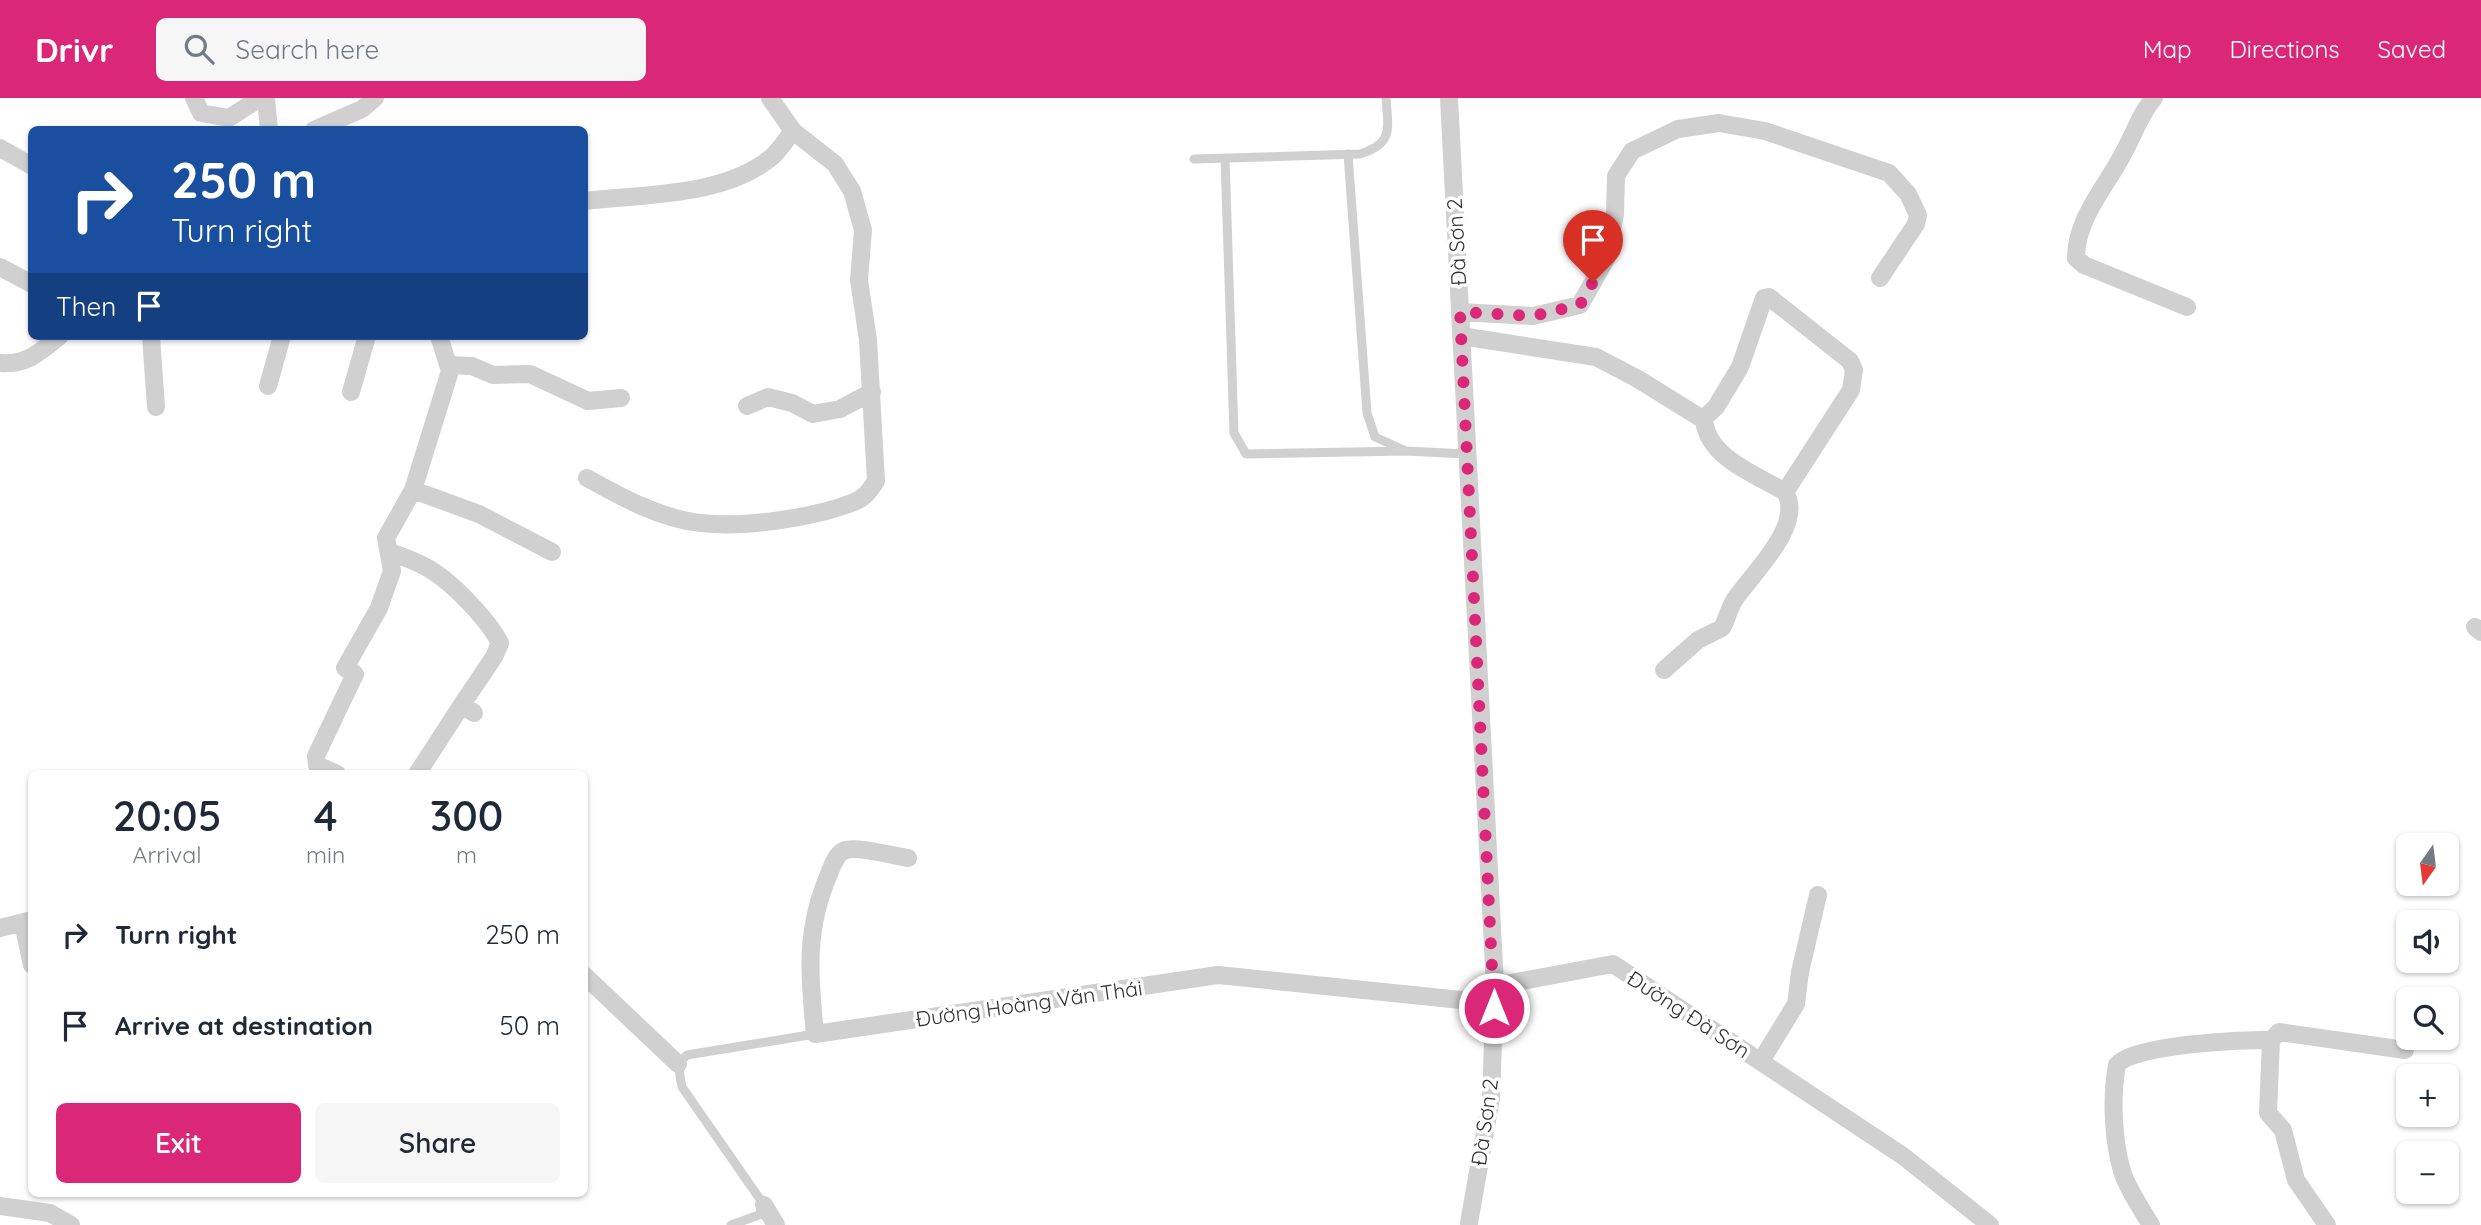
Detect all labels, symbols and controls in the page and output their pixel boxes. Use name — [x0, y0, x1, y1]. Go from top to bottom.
search box — [156, 18, 646, 81]
text: Drivr — [35, 29, 114, 70]
icon: search — [180, 30, 218, 68]
text: Search here — [236, 33, 379, 66]
text: Map — [2143, 34, 2192, 64]
text: Directions — [2230, 34, 2340, 64]
text: Saved — [2378, 34, 2446, 64]
text: 250 m — [171, 149, 316, 210]
icon: right — [56, 154, 147, 245]
street label: Đà Sơn 2 — [1441, 198, 1471, 286]
text: Turn right — [171, 210, 312, 250]
pin — [1563, 210, 1623, 282]
icon: arrive — [1574, 221, 1612, 259]
icon: arrive — [130, 287, 168, 325]
text: Then — [56, 290, 116, 323]
text: 20:05 — [113, 789, 221, 842]
text: 4 — [314, 789, 338, 842]
text: 300 — [430, 789, 503, 842]
north arrow — [2396, 833, 2459, 896]
map controls — [2396, 833, 2459, 1204]
text: Arrival — [133, 840, 201, 869]
text: min — [306, 840, 345, 869]
text: m — [456, 840, 477, 869]
button: sound — [2396, 910, 2459, 973]
icon: right — [56, 916, 94, 954]
text: Turn right — [115, 918, 237, 951]
text: 250 m — [485, 918, 560, 951]
street label: Đường Đà Sơn — [1623, 965, 1755, 1063]
position arrow — [1457, 971, 1531, 1045]
street label: Đường Hoàng Văn Thái — [914, 974, 1144, 1032]
button: search — [2396, 987, 2459, 1050]
icon: arrive — [56, 1007, 94, 1045]
text: Arrive at destination — [115, 1009, 373, 1042]
text: 50 m — [500, 1009, 560, 1042]
button: + — [2396, 1064, 2459, 1127]
street label: Đà Sơn 2 — [1465, 1077, 1503, 1167]
button: Exit — [56, 1103, 301, 1183]
button: Share — [315, 1103, 560, 1183]
button: − — [2396, 1141, 2459, 1204]

